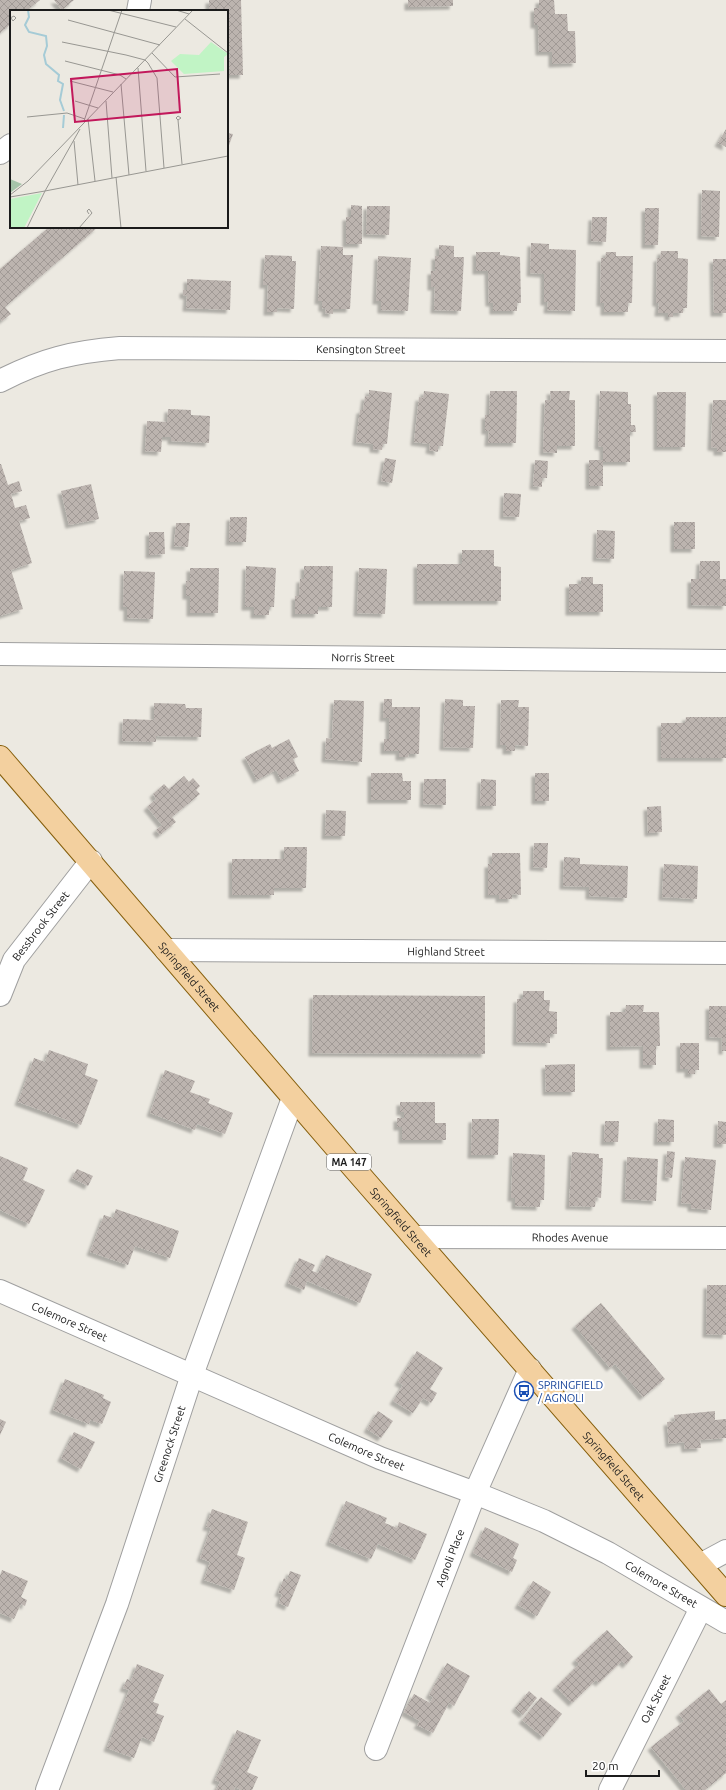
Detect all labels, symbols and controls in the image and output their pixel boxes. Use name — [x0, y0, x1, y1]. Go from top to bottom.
inset map — [10, 10, 228, 228]
street label: Kensington Street — [316, 343, 406, 355]
street label: Norris Street — [331, 651, 395, 664]
street label: Bessbrook Street — [10, 888, 72, 963]
street label: Springfield Street — [156, 940, 223, 1014]
street label: Highland Street — [407, 945, 485, 958]
road number: MA 147 — [327, 1154, 371, 1170]
street label: Springfield Street — [368, 1185, 434, 1259]
street label: Rhodes Avenue — [532, 1231, 608, 1244]
street label: Colemore Street — [30, 1300, 110, 1344]
place label: SPRINGFIELD / AGNOLI — [537, 1379, 604, 1404]
bus stop icon: SPRINGFIELD / AGNOLI — [513, 1380, 535, 1402]
street label: Greenock Street — [151, 1403, 188, 1484]
street label: Springfield Street — [581, 1429, 647, 1504]
street label: Colemore Street — [326, 1430, 407, 1473]
street label: Agnoli Place — [433, 1527, 466, 1588]
street label: Colemore Street — [623, 1558, 700, 1610]
street label: Oak Street — [638, 1672, 673, 1725]
scale bar — [586, 1752, 659, 1778]
text: 20 m — [592, 1759, 619, 1772]

